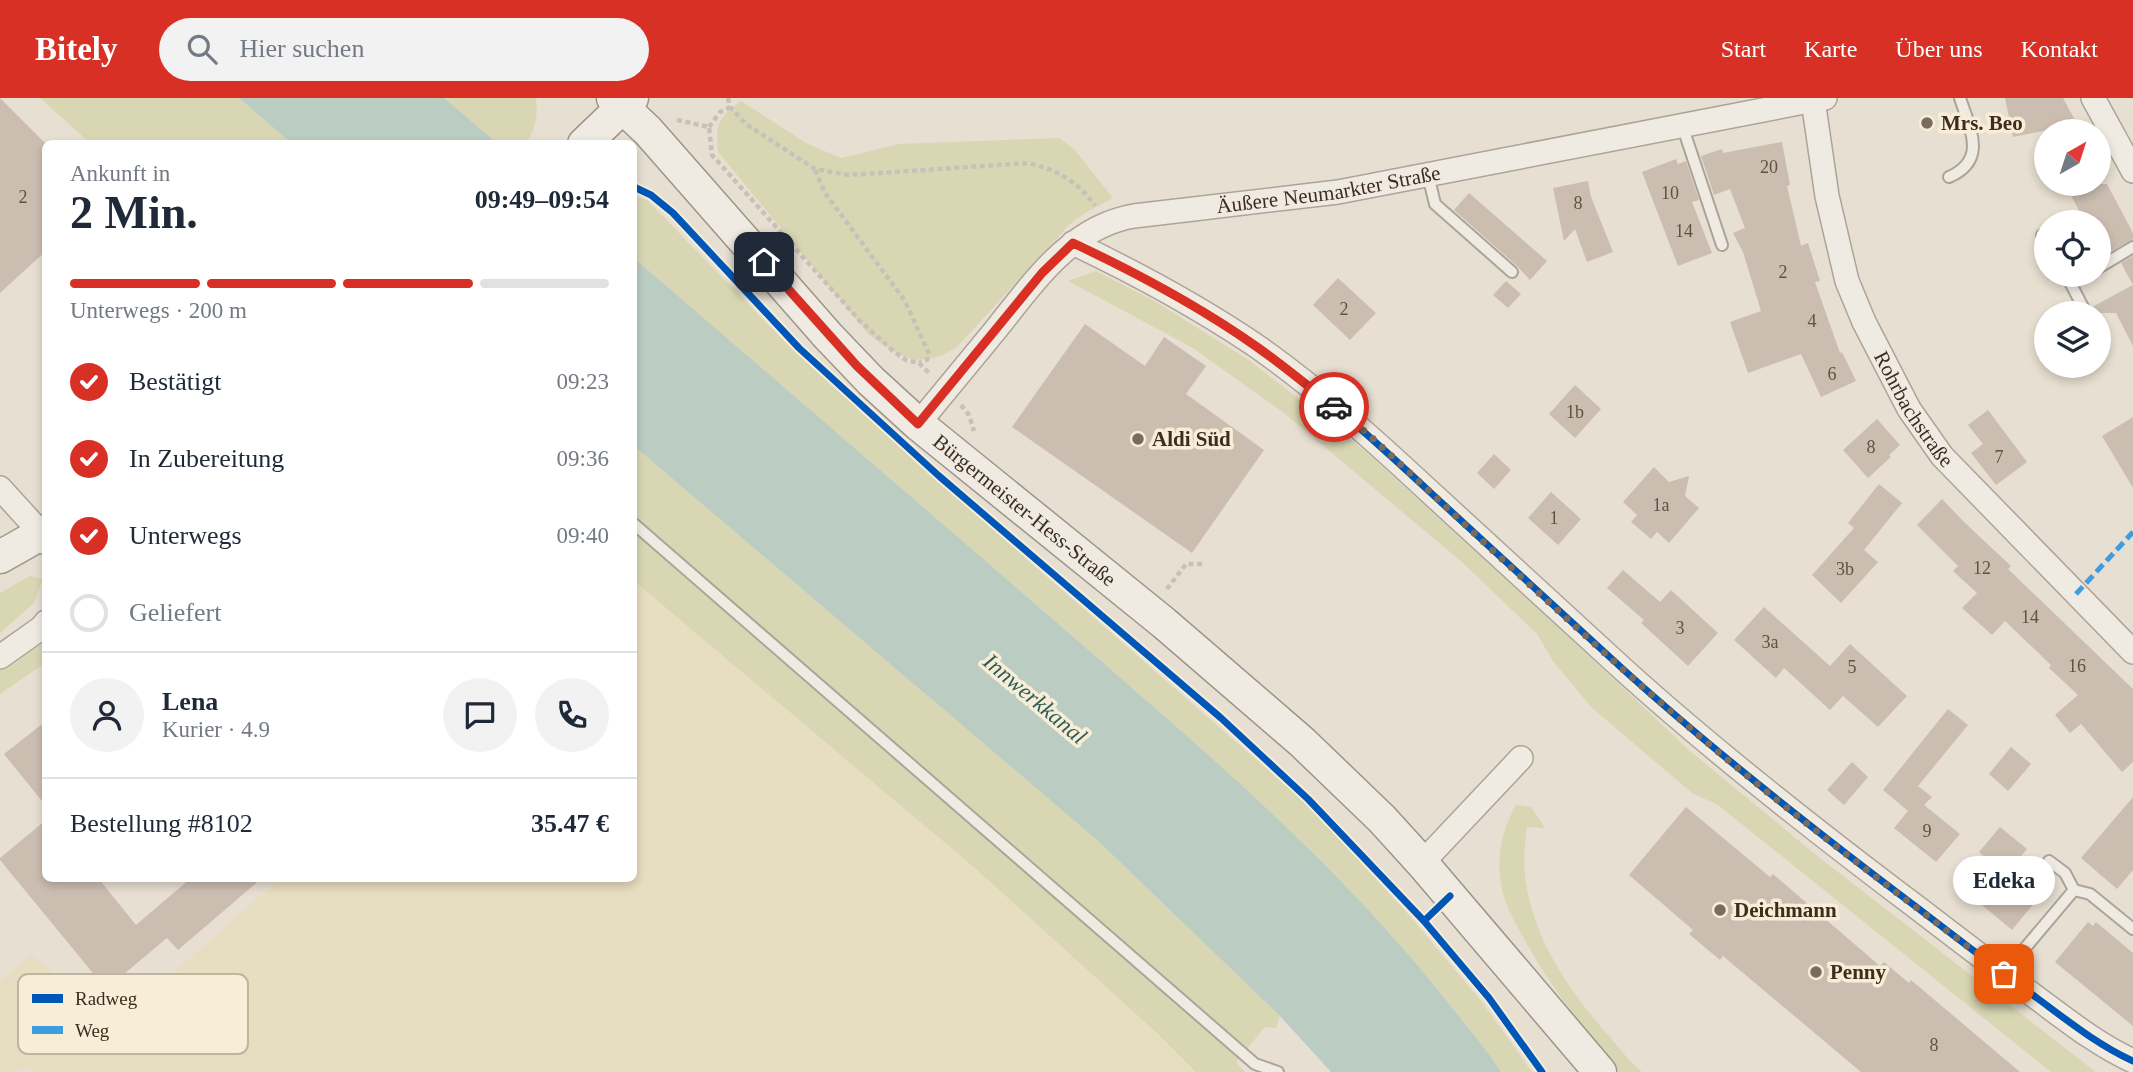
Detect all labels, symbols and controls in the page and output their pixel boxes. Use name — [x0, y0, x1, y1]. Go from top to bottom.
search box — [159, 18, 649, 81]
icon: search — [183, 30, 221, 68]
text: Bitely — [35, 31, 117, 67]
text: Hier suchen — [239, 34, 364, 63]
text: Start — [1721, 36, 1766, 62]
text: Karte — [1804, 36, 1857, 62]
text: Über uns — [1895, 36, 1983, 62]
text: Kontakt — [2021, 36, 2098, 62]
place label: Mrs. Beo — [1941, 111, 2023, 135]
marker: Mrs. Beo — [1919, 115, 1935, 131]
north arrow — [2034, 119, 2110, 196]
map controls — [2034, 119, 2111, 378]
house number: 20 — [1760, 157, 1778, 177]
text: Ankunft in — [70, 161, 170, 186]
street label: Äußere Neumarkter Straße — [1215, 161, 1442, 218]
house number: 10 — [1661, 183, 1679, 203]
text: 09:49–09:54 — [475, 185, 609, 214]
house number: 2 — [19, 187, 28, 207]
text: 2 Min. — [70, 187, 198, 238]
house number: 8 — [1574, 193, 1583, 213]
button: locate — [2034, 210, 2111, 287]
house number: 14 — [1675, 221, 1693, 241]
pin — [734, 232, 794, 292]
icon: home — [745, 243, 783, 281]
house number: 2 — [1779, 262, 1788, 282]
text: Unterwegs · 200 m — [70, 298, 247, 323]
house number: 2 — [1340, 299, 1349, 319]
button: layers — [2034, 301, 2111, 378]
house number: 4 — [1808, 311, 1817, 331]
street label: Rohrbachstraße — [1869, 347, 1958, 472]
icon: check — [70, 363, 108, 401]
house number: 6 — [1828, 364, 1837, 384]
text: Bestätigt — [129, 367, 221, 396]
text: 09:23 — [557, 369, 609, 394]
courier — [1299, 372, 1369, 442]
icon: car — [1315, 388, 1353, 426]
house number: 1b — [1566, 402, 1584, 422]
place label: Aldi Süd — [1152, 427, 1231, 451]
street label: Bürgermeister-Hess-Straße — [928, 429, 1121, 591]
marker: Aldi Süd — [1130, 431, 1146, 447]
house number: 8 — [1867, 437, 1876, 457]
icon: check — [70, 440, 108, 478]
text: In Zubereitung — [129, 444, 284, 473]
text: 09:36 — [557, 446, 609, 471]
house number: 7 — [1995, 447, 2004, 467]
house number: 1a — [1653, 495, 1670, 515]
house number: 1 — [1550, 508, 1559, 528]
icon: check — [70, 517, 108, 555]
text: Unterwegs — [129, 521, 242, 550]
text: 09:40 — [557, 523, 609, 548]
house number: 12 — [1973, 558, 1991, 578]
house number: 3b — [1836, 559, 1854, 579]
text: Geliefert — [129, 598, 221, 627]
house number: 14 — [2021, 607, 2039, 627]
house number: 3 — [1676, 618, 1685, 638]
house number: 3a — [1762, 632, 1779, 652]
water label: Innwerkkanal — [978, 648, 1091, 749]
house number: 16 — [2068, 656, 2086, 676]
house number: 5 — [1848, 657, 1857, 677]
button: person — [70, 678, 144, 752]
button: chat — [443, 678, 517, 752]
button: phone — [535, 678, 609, 752]
text: Lena — [162, 687, 218, 716]
text: Kurier · 4.9 — [162, 717, 270, 742]
text: Bestellung #8102 — [70, 809, 253, 838]
text: 35.47 € — [531, 809, 609, 838]
house number: 9 — [1923, 821, 1932, 841]
callout: Edeka — [1953, 855, 2055, 904]
text: Edeka — [1973, 868, 2035, 893]
place label: Deichmann — [1734, 898, 1837, 922]
marker: Deichmann — [1712, 902, 1728, 918]
pin — [1974, 944, 2034, 1004]
icon: bag — [1985, 955, 2023, 993]
place label: Penny — [1830, 960, 1887, 984]
marker: Penny — [1808, 964, 1824, 980]
legend — [18, 974, 248, 1054]
text: Radweg — [75, 988, 138, 1009]
text: Weg — [75, 1020, 110, 1041]
house number: 8 — [1930, 1035, 1939, 1055]

